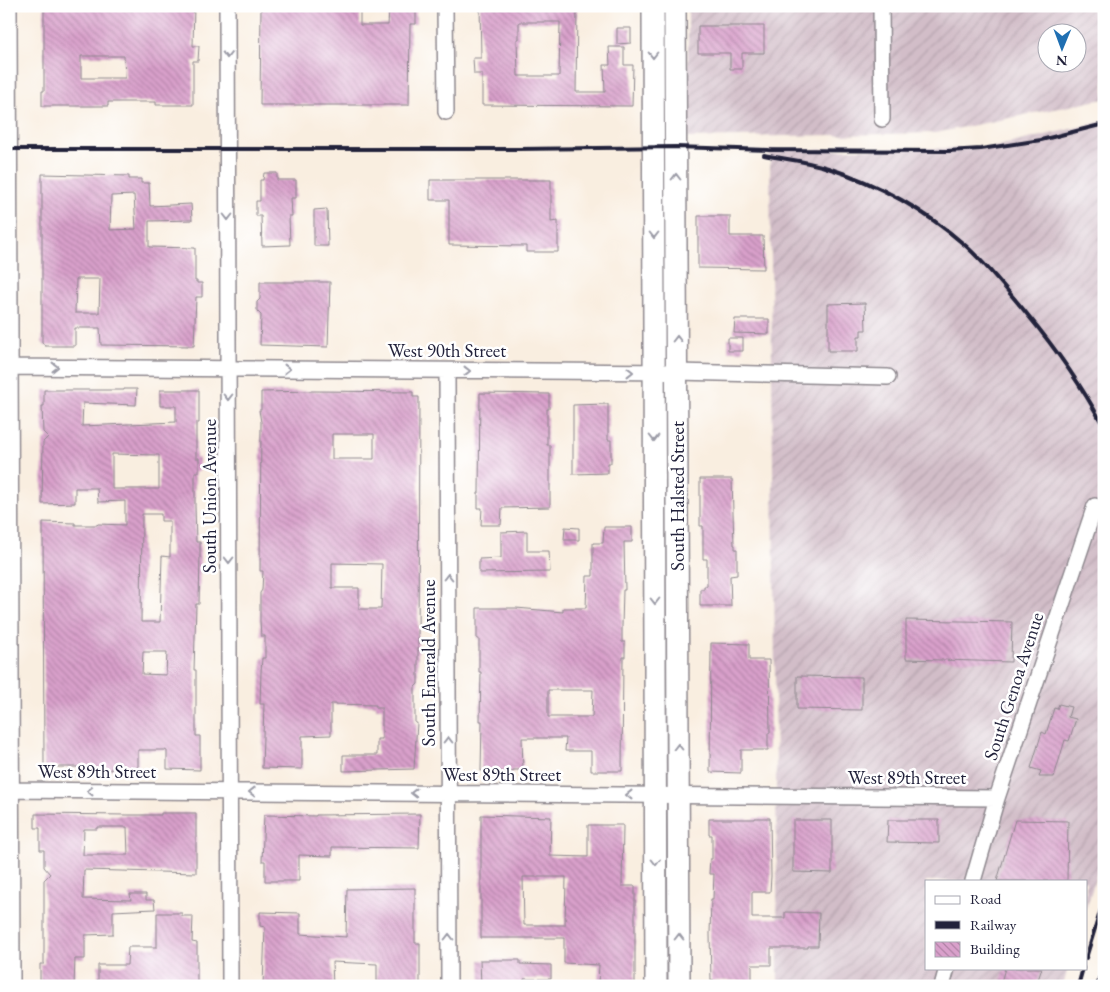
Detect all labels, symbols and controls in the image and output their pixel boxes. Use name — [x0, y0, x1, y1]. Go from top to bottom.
north arrow — [1038, 22, 1088, 72]
one-way arrow — [222, 52, 232, 59]
one-way arrow — [648, 52, 658, 59]
text: N — [1055, 52, 1068, 70]
one-way arrow — [671, 172, 681, 180]
one-way arrow — [223, 214, 233, 222]
one-way arrow — [649, 232, 659, 239]
one-way arrow — [672, 335, 682, 342]
street label: West 90th Street — [388, 338, 506, 363]
one-way arrow — [51, 362, 59, 373]
one-way arrow — [284, 364, 292, 374]
one-way arrow — [464, 366, 472, 376]
one-way arrow — [626, 367, 634, 377]
one-way arrow — [223, 394, 234, 402]
street label: South Union Avenue — [197, 419, 222, 573]
street label: South Halsted Street — [665, 421, 690, 571]
one-way arrow — [649, 434, 659, 442]
one-way arrow — [224, 556, 234, 564]
one-way arrow — [443, 573, 453, 580]
street label: South Emerald Avenue — [416, 579, 441, 747]
one-way arrow — [650, 597, 660, 605]
street label: South Genoa Avenue — [978, 609, 1049, 763]
one-way arrow — [443, 735, 453, 743]
one-way arrow — [673, 742, 683, 750]
street label: West 89th Street — [38, 759, 156, 784]
street label: West 89th Street — [443, 762, 561, 787]
street label: West 89th Street — [848, 765, 966, 790]
one-way arrow — [85, 786, 93, 796]
one-way arrow — [248, 787, 256, 797]
one-way arrow — [410, 788, 418, 798]
one-way arrow — [625, 790, 633, 800]
one-way arrow — [651, 858, 661, 866]
legend — [925, 880, 1088, 970]
text: Road — [970, 889, 1002, 908]
text: Railway — [970, 915, 1017, 934]
one-way arrow — [444, 933, 454, 940]
one-way arrow — [674, 933, 684, 940]
text: Building — [970, 939, 1020, 958]

